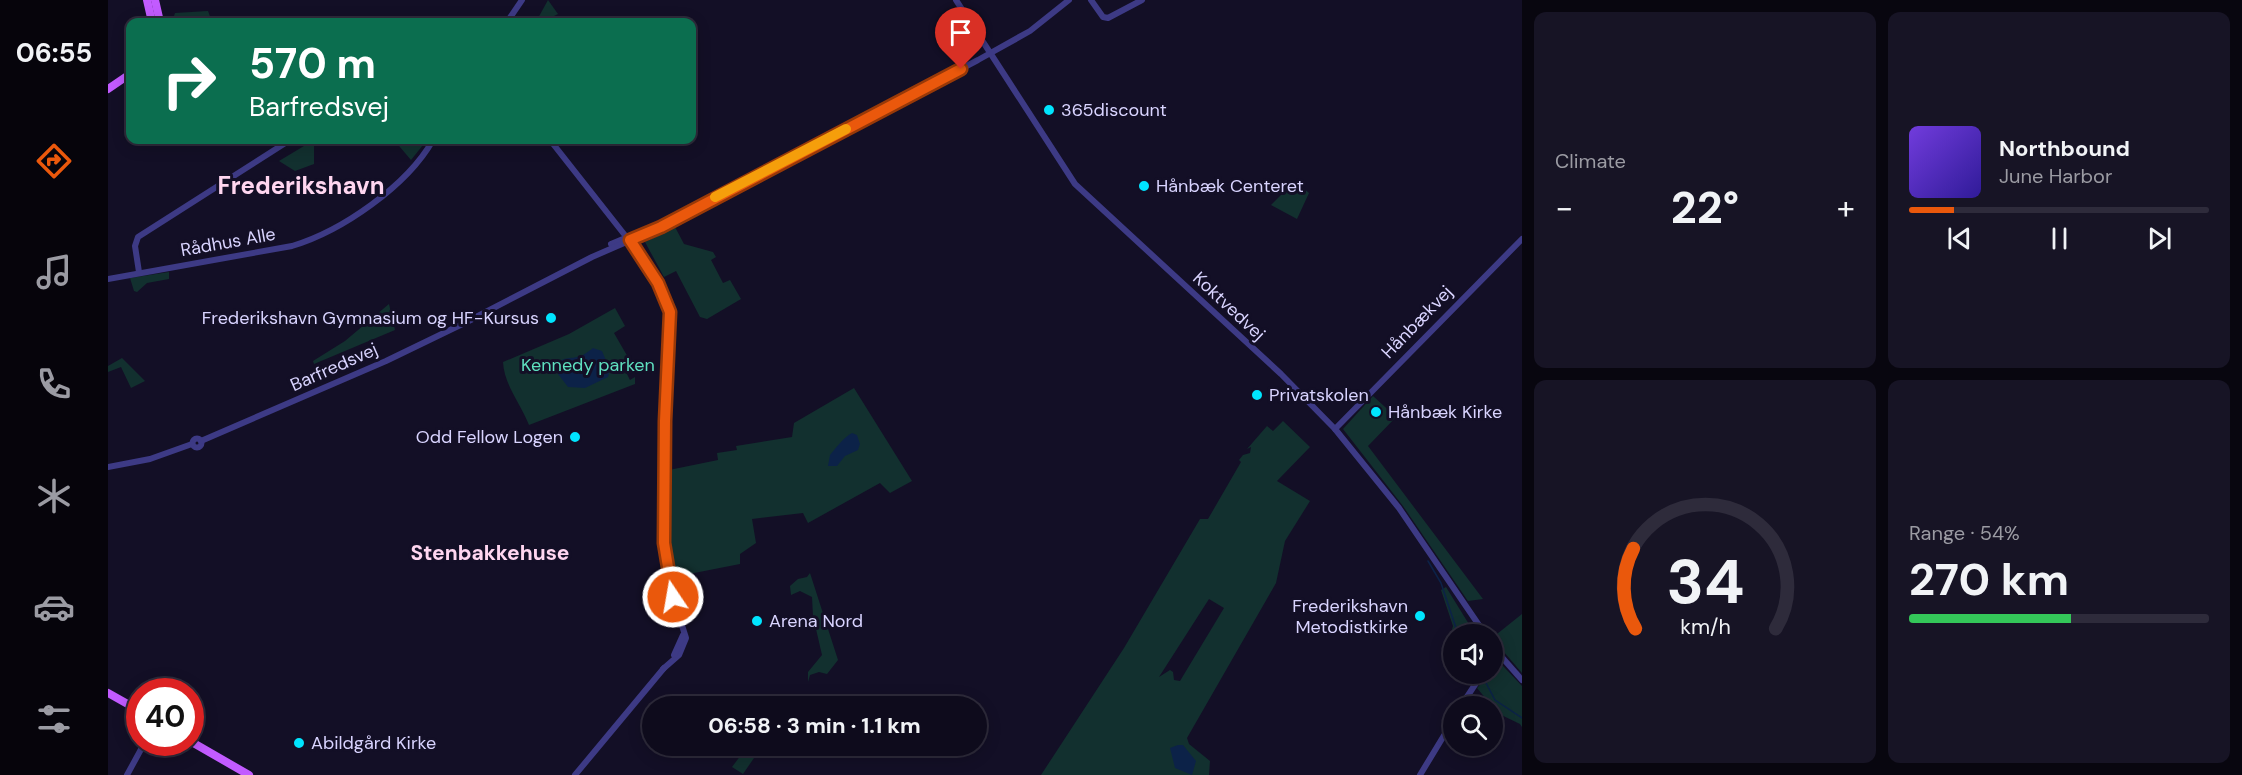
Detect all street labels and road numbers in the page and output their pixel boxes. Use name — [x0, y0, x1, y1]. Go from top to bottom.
street label: Rådhus Alle — [179, 222, 277, 262]
street label: Koktvedvej — [1188, 266, 1270, 346]
street label: Hånbækvej — [1376, 280, 1458, 364]
street label: Barfredsvej — [286, 337, 382, 397]

